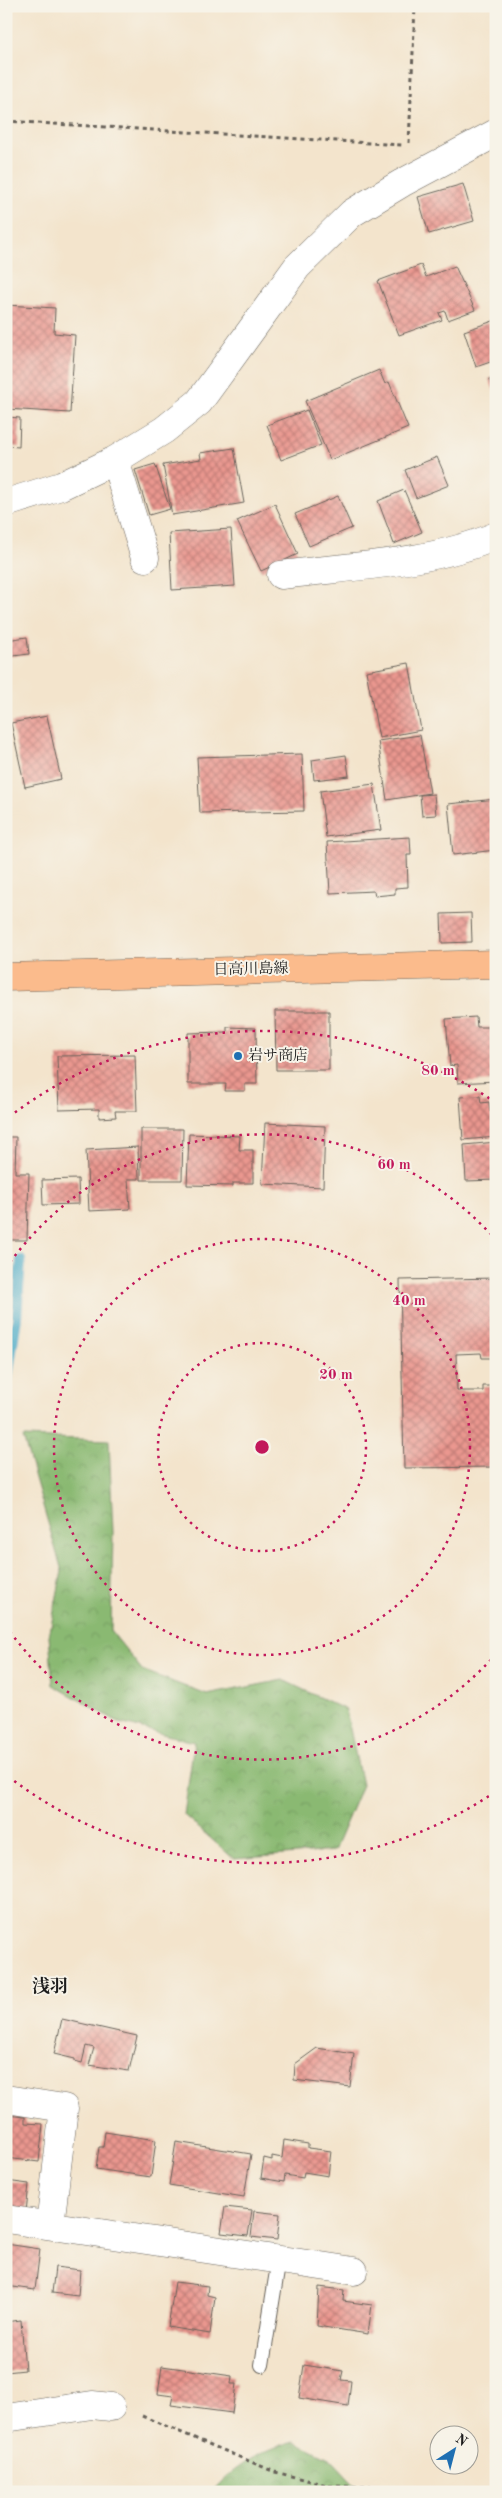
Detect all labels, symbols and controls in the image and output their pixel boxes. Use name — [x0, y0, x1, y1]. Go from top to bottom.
street label: 日高川島線 — [213, 960, 289, 978]
place label: 岩サ商店 — [248, 1047, 308, 1064]
marker: 岩サ商店 — [232, 1050, 244, 1062]
text: 80 m — [421, 1064, 455, 1079]
text: 60 m — [377, 1158, 411, 1173]
text: 40 m — [392, 1294, 426, 1309]
text: 20 m — [319, 1368, 353, 1383]
centre of rings — [253, 1438, 271, 1456]
district label: 浅羽 — [32, 1976, 68, 1996]
north arrow — [430, 2426, 480, 2476]
text: N — [453, 2431, 470, 2449]

